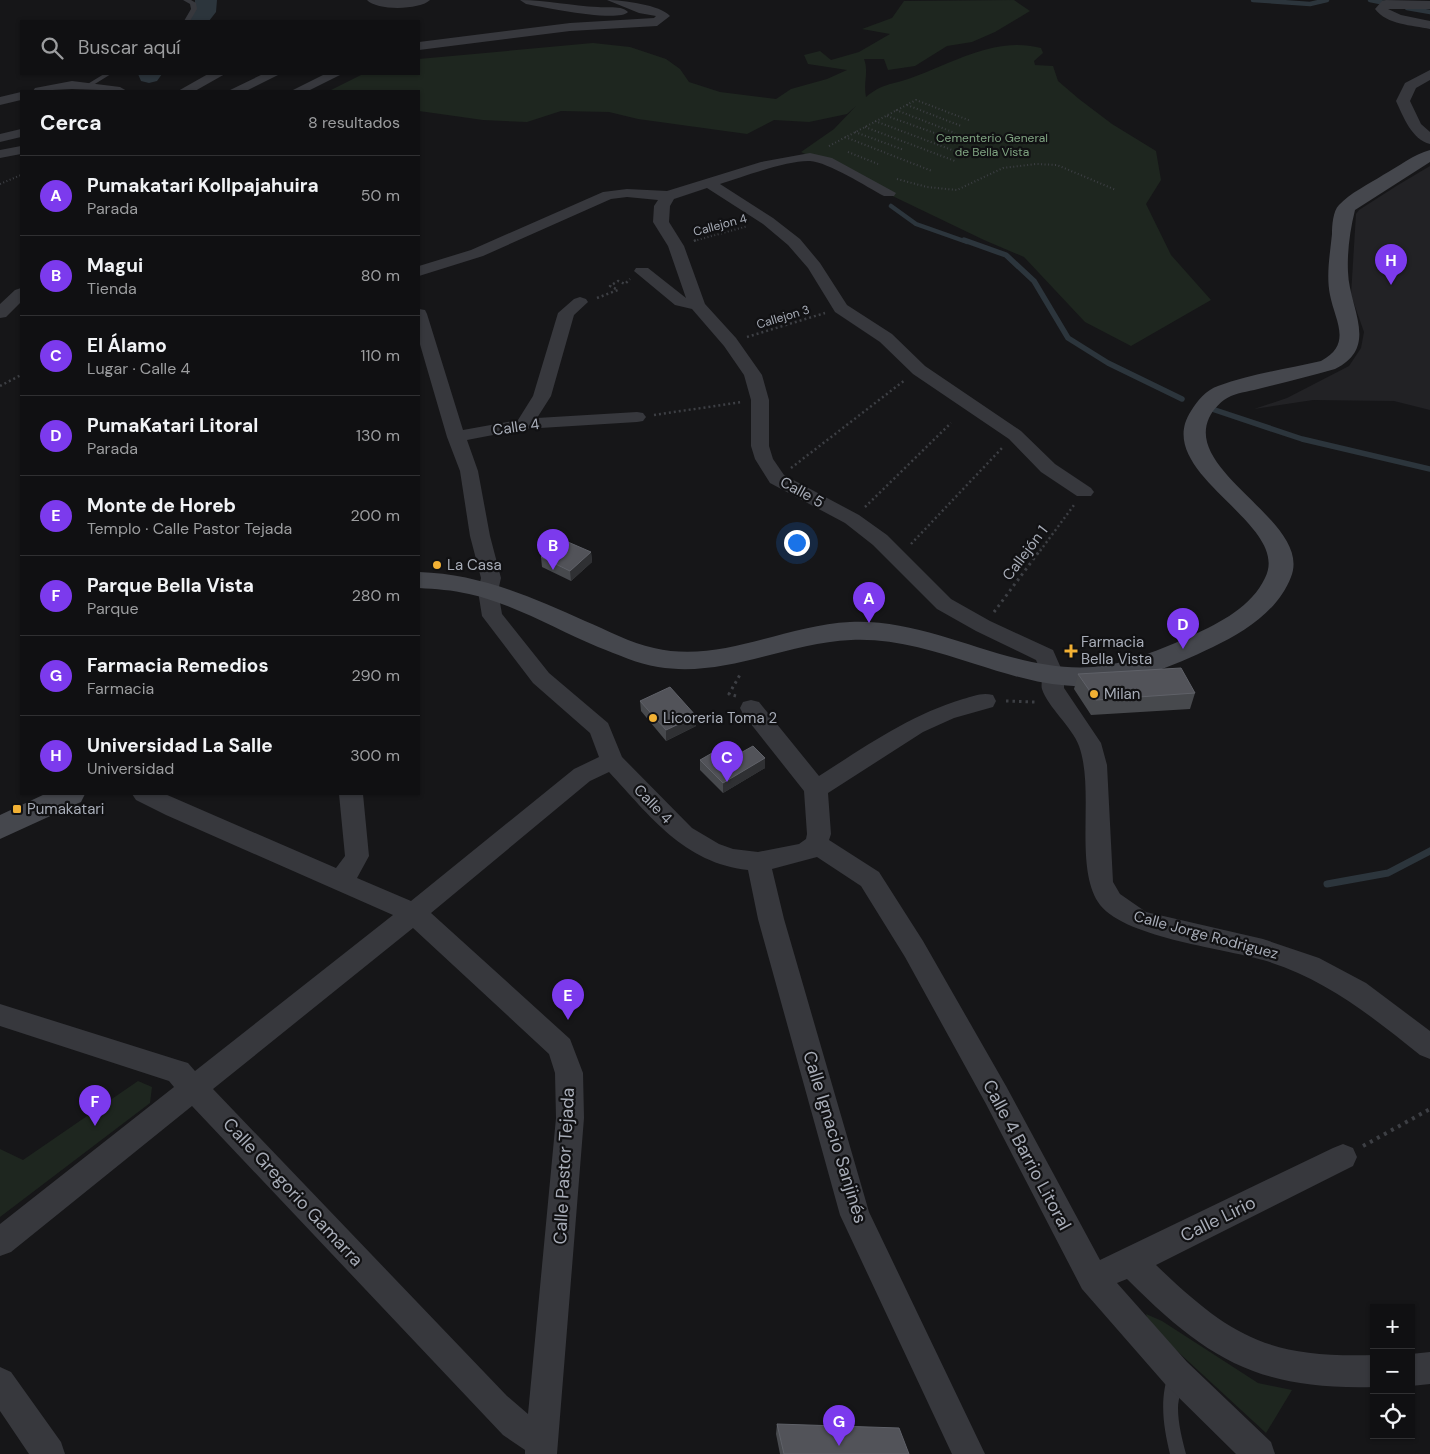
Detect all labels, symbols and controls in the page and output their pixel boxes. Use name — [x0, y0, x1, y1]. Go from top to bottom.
search box — [20, 20, 420, 75]
icon: search — [38, 34, 66, 62]
text: Buscar aquí — [78, 35, 181, 60]
text: Cerca — [40, 109, 102, 137]
text: 8 resultados — [308, 112, 400, 133]
park label: Cementerio General de Bella Vista — [936, 130, 1048, 160]
text: Pumakatari Kollpajahuira — [87, 173, 319, 198]
text: A — [50, 185, 62, 206]
text: 50 m — [361, 185, 400, 206]
text: Parada — [87, 198, 138, 219]
street label: Callejon 4 — [692, 210, 748, 240]
pin: H — [1375, 244, 1407, 285]
text: Magui — [87, 253, 143, 278]
text: B — [51, 265, 61, 286]
text: 80 m — [361, 265, 400, 286]
text: Tienda — [87, 278, 137, 299]
street label: Callejon 3 — [755, 301, 811, 333]
text: El Álamo — [87, 333, 167, 358]
text: C — [50, 345, 62, 366]
text: 110 m — [361, 345, 400, 366]
text: Lugar · Calle 4 — [87, 358, 190, 379]
text: PumaKatari Litoral — [87, 413, 258, 438]
street label: Calle 4 — [491, 414, 541, 440]
text: D — [50, 425, 62, 446]
text: 130 m — [356, 425, 400, 446]
text: Parada — [87, 438, 138, 459]
street label: Calle 5 — [776, 472, 828, 512]
text: Monte de Horeb — [87, 493, 236, 518]
text: E — [51, 505, 61, 526]
text: 200 m — [351, 505, 400, 526]
text: Templo · Calle Pastor Tejada — [87, 518, 292, 539]
street label: Callejón 1 — [998, 521, 1052, 585]
pin: B — [537, 529, 569, 570]
your location — [784, 530, 810, 556]
place label: La Casa — [447, 555, 502, 575]
marker: La Casa — [431, 559, 443, 571]
text: Parque Bella Vista — [87, 573, 254, 598]
pin: A — [853, 582, 885, 623]
text: F — [52, 585, 60, 606]
text: 280 m — [352, 585, 400, 606]
text: Parque — [87, 598, 139, 619]
pin: D — [1167, 608, 1199, 649]
place label: Farmacia Bella Vista — [1081, 632, 1152, 669]
marker: Farmacia Bella Vista — [1065, 645, 1077, 657]
text: Farmacia Remedios — [87, 653, 269, 678]
text: G — [50, 665, 62, 686]
text: 290 m — [351, 665, 400, 686]
text: Farmacia — [87, 678, 154, 699]
place label: Milan — [1104, 684, 1140, 704]
marker: Milan — [1088, 688, 1100, 700]
place label: Licoreria Toma 2 — [663, 708, 777, 728]
marker: Licoreria Toma 2 — [647, 712, 659, 724]
text: Universidad La Salle — [87, 733, 273, 758]
pin: C — [711, 741, 743, 782]
text: H — [50, 745, 62, 766]
text: 300 m — [350, 745, 400, 766]
text: Universidad — [87, 758, 174, 779]
street label: Calle 4 — [629, 780, 677, 828]
place label: Pumakatari — [27, 799, 104, 819]
marker: Pumakatari — [11, 803, 23, 815]
street label: Calle Jorge Rodriguez — [1132, 906, 1281, 964]
pin: E — [552, 979, 584, 1020]
street label: Calle Ignacio Sanjinés — [797, 1048, 873, 1226]
street label: Calle 4 Barrio Litoral — [977, 1076, 1077, 1234]
pin: F — [79, 1085, 111, 1126]
street label: Calle Pastor Tejada — [548, 1087, 580, 1245]
street label: Calle Gregorio Gamarra — [218, 1112, 368, 1272]
street label: Calle Lirio — [1176, 1190, 1260, 1248]
map controls — [1370, 1304, 1415, 1439]
button: + — [1370, 1304, 1415, 1349]
button: − — [1370, 1349, 1415, 1394]
button: locate — [1370, 1394, 1415, 1439]
pin: G — [823, 1405, 855, 1446]

